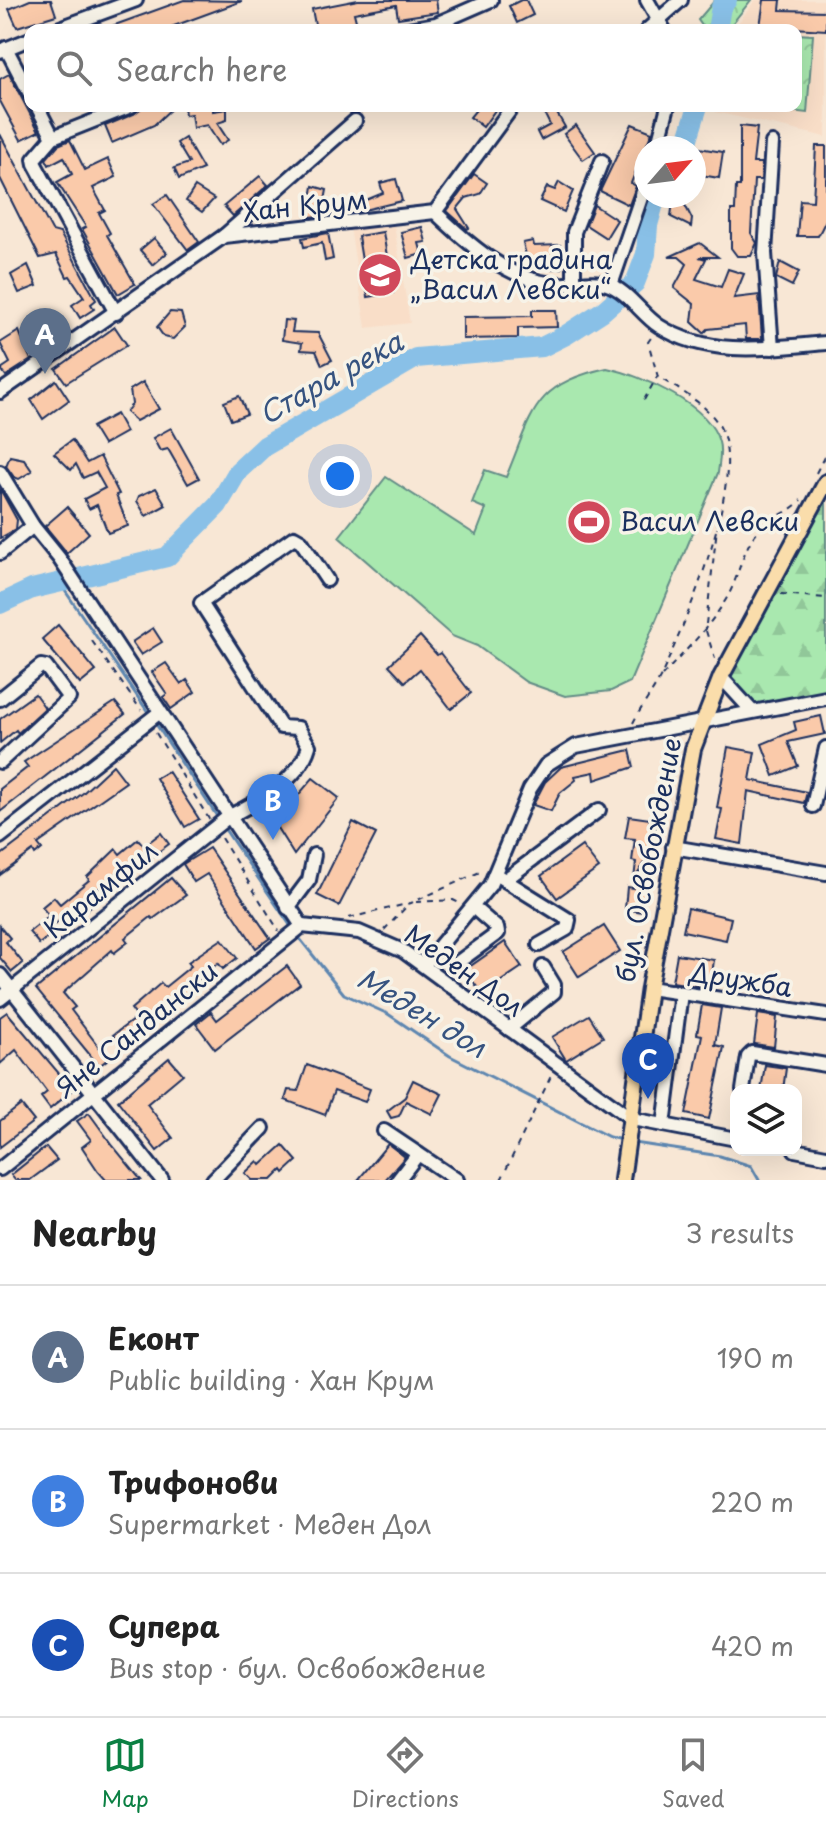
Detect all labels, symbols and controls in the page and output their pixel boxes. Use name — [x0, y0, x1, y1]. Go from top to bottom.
search box — [24, 24, 802, 112]
icon: search — [52, 46, 96, 90]
text: Search here — [116, 46, 288, 91]
north arrow — [634, 136, 706, 208]
street label: Хан Крум — [241, 179, 369, 230]
place label: Детска градина „Васил Левски“ — [410, 239, 613, 308]
school or university icon: Детска градина „Васил Левски“ — [356, 251, 404, 299]
pin: A — [19, 308, 71, 374]
water label: Стара река — [250, 319, 411, 434]
your location — [320, 456, 360, 496]
sports icon: Васил Левски — [565, 498, 613, 546]
place label: Васил Левски — [620, 501, 799, 540]
street label: бул. Освобождение — [605, 734, 690, 985]
pin: B — [247, 774, 299, 840]
street label: Карамфил — [35, 831, 165, 947]
street label: Меден Дол — [397, 914, 533, 1025]
street label: Яне Сандански — [47, 951, 225, 1106]
street label: Дружба — [686, 951, 796, 1006]
water label: Меден дол — [350, 956, 496, 1067]
pin: C — [622, 1033, 674, 1099]
map controls — [730, 1084, 802, 1156]
button: layers — [730, 1084, 802, 1156]
text: Nearby — [32, 1206, 157, 1258]
text: 3 results — [686, 1213, 794, 1252]
text: Еконт — [108, 1315, 199, 1360]
text: A — [48, 1338, 68, 1377]
text: 190 m — [717, 1338, 794, 1377]
text: Public building · Хан Крум — [108, 1360, 435, 1399]
text: Трифонови — [108, 1459, 279, 1504]
text: B — [49, 1482, 67, 1521]
text: 220 m — [710, 1482, 794, 1521]
text: Supermarket · Меден Дол — [108, 1504, 432, 1543]
text: Супера — [108, 1603, 220, 1648]
text: C — [48, 1626, 68, 1665]
text: 420 m — [711, 1626, 794, 1665]
text: Bus stop · бул. Освобождение — [108, 1648, 486, 1687]
tab: Map — [102, 1733, 149, 1814]
tab: Directions — [352, 1733, 459, 1814]
tab: Saved — [662, 1733, 724, 1814]

